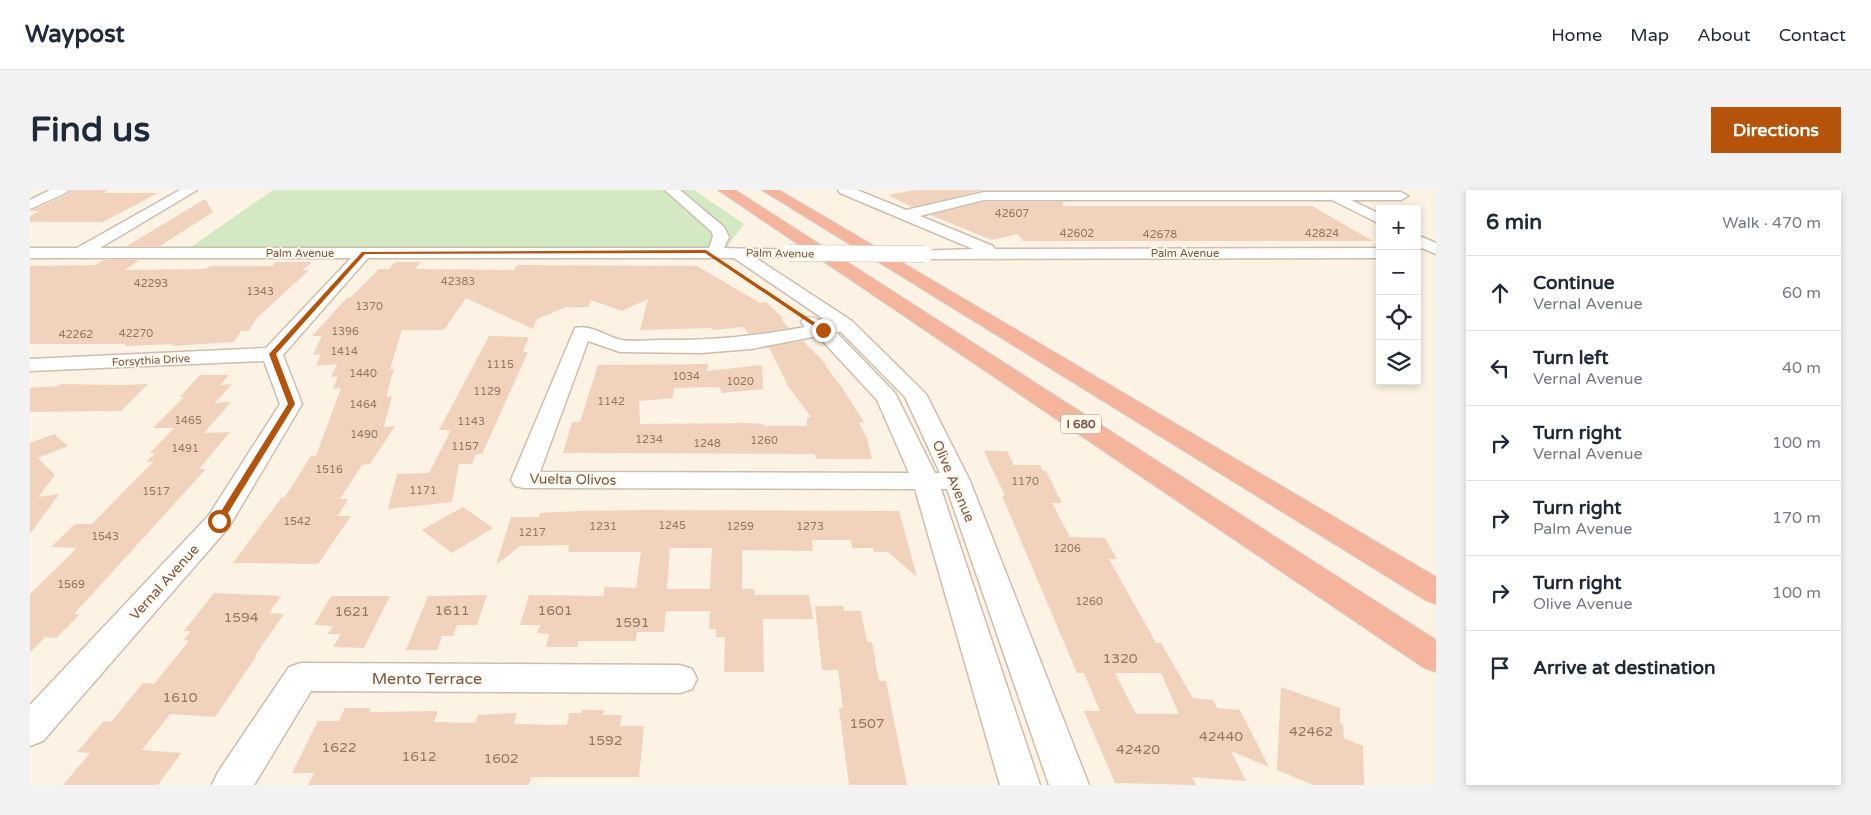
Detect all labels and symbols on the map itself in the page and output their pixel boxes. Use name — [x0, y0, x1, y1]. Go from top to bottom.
house number: 42607 — [995, 207, 1029, 220]
house number: 42602 — [1060, 227, 1094, 240]
house number: 42824 — [1305, 227, 1339, 240]
house number: 42678 — [1143, 228, 1177, 241]
street label: Palm Avenue — [746, 246, 814, 261]
street label: Palm Avenue — [266, 247, 334, 260]
street label: Palm Avenue — [1151, 247, 1219, 260]
house number: 42383 — [441, 275, 475, 288]
house number: 42293 — [134, 277, 168, 290]
house number: 1343 — [246, 285, 274, 298]
house number: 1370 — [355, 300, 383, 313]
route end — [812, 319, 835, 342]
house number: 1396 — [331, 325, 359, 338]
house number: 42270 — [119, 327, 153, 340]
house number: 42262 — [59, 328, 93, 341]
house number: 1414 — [330, 345, 358, 358]
street label: Forsythia Drive — [112, 352, 190, 369]
house number: 1115 — [486, 358, 514, 371]
house number: 1440 — [349, 367, 377, 380]
house number: 1034 — [672, 370, 700, 383]
house number: 1020 — [726, 375, 754, 388]
house number: 1129 — [473, 385, 501, 398]
house number: 1142 — [597, 395, 625, 408]
house number: 1464 — [349, 398, 377, 411]
house number: 1465 — [174, 414, 202, 427]
road number: I 680 — [1061, 414, 1101, 433]
house number: 1143 — [457, 415, 485, 428]
house number: 1490 — [350, 428, 378, 441]
house number: 1234 — [635, 433, 663, 446]
house number: 1260 — [750, 434, 778, 447]
house number: 1248 — [693, 437, 721, 450]
street label: Olive Avenue — [929, 438, 978, 525]
house number: 1157 — [451, 440, 479, 453]
house number: 1491 — [171, 442, 199, 455]
house number: 1516 — [315, 463, 343, 476]
street label: Vuelta Olivos — [529, 470, 617, 489]
house number: 1170 — [1011, 475, 1039, 488]
house number: 1171 — [409, 484, 437, 497]
house number: 1517 — [142, 485, 170, 498]
route start — [208, 510, 231, 533]
house number: 1542 — [283, 515, 311, 528]
house number: 1245 — [658, 519, 686, 532]
house number: 1231 — [589, 520, 617, 533]
house number: 1259 — [726, 520, 754, 533]
house number: 1273 — [796, 520, 824, 533]
house number: 1217 — [518, 526, 546, 539]
house number: 1543 — [91, 530, 119, 543]
street label: Vernal Avenue — [126, 541, 203, 624]
house number: 1206 — [1053, 542, 1081, 555]
house number: 1569 — [57, 578, 85, 591]
house number: 1260 — [1075, 595, 1103, 608]
house number: 1611 — [434, 602, 470, 619]
house number: 1601 — [537, 602, 573, 619]
house number: 1621 — [334, 603, 370, 620]
house number: 1594 — [223, 609, 259, 626]
house number: 1591 — [614, 614, 650, 631]
house number: 1320 — [1102, 650, 1138, 667]
street label: Mento Terrace — [372, 669, 482, 689]
house number: 1610 — [162, 689, 198, 706]
house number: 1507 — [849, 715, 885, 732]
house number: 42462 — [1289, 723, 1333, 740]
house number: 42440 — [1199, 728, 1243, 745]
house number: 1592 — [587, 732, 623, 749]
house number: 1622 — [321, 739, 357, 756]
house number: 42420 — [1116, 741, 1160, 758]
house number: 1612 — [401, 748, 437, 765]
house number: 1602 — [483, 750, 519, 767]

